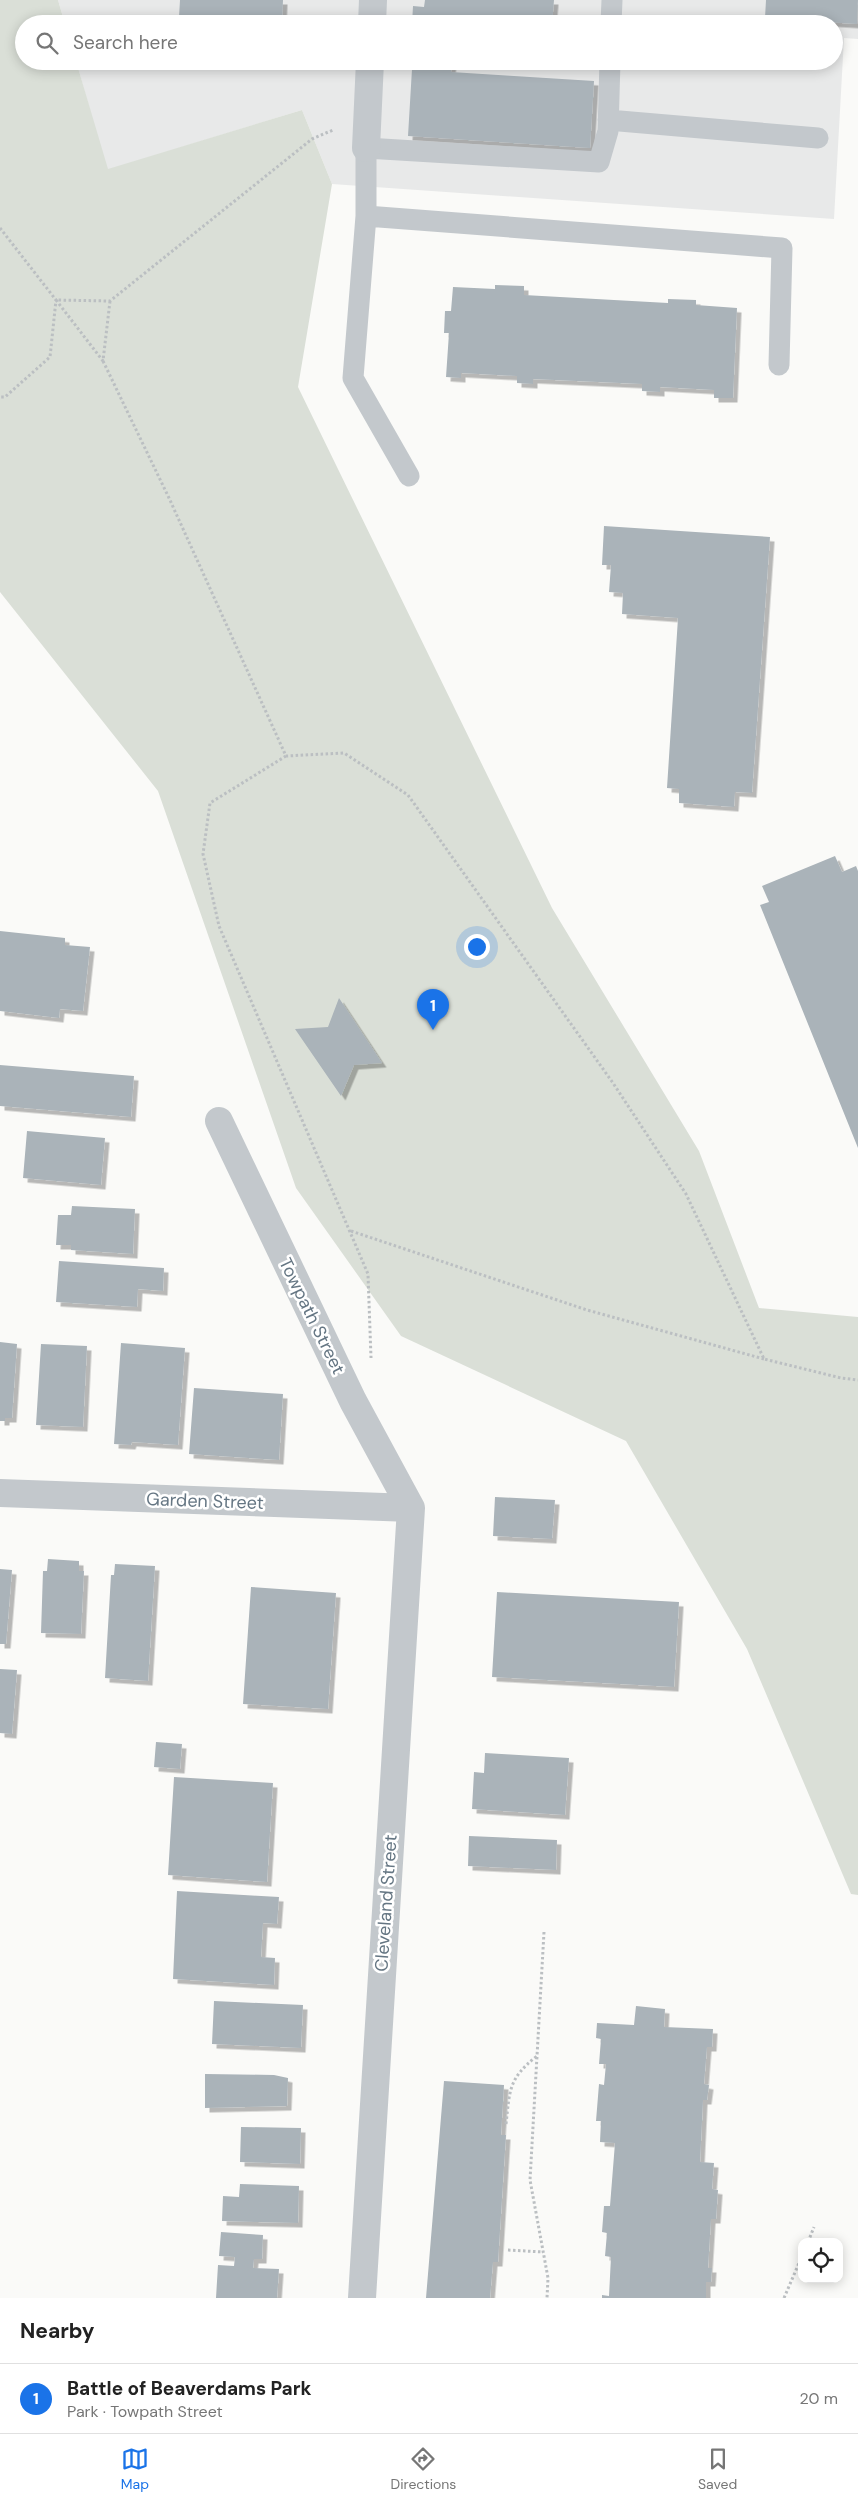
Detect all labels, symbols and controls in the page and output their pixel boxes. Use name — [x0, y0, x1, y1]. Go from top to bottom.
search box — [15, 15, 843, 70]
icon: search — [33, 29, 61, 57]
text: Search here — [73, 30, 178, 55]
your location — [464, 934, 490, 960]
pin: 1 — [417, 989, 449, 1030]
street label: Towpath Street — [273, 1254, 351, 1378]
street label: Garden Street — [146, 1487, 264, 1515]
street label: Cleveland Street — [369, 1834, 403, 1972]
map controls — [798, 2238, 843, 2283]
button: locate — [798, 2238, 843, 2283]
text: Nearby — [20, 2317, 94, 2345]
text: Battle of Beaverdams Park — [67, 2376, 311, 2401]
text: 1 — [33, 2388, 39, 2409]
text: 20 m — [799, 2388, 838, 2409]
text: Park · Towpath Street — [67, 2401, 223, 2422]
tab: Map — [121, 2445, 149, 2493]
tab: Directions — [391, 2445, 456, 2493]
tab: Saved — [698, 2445, 737, 2493]

